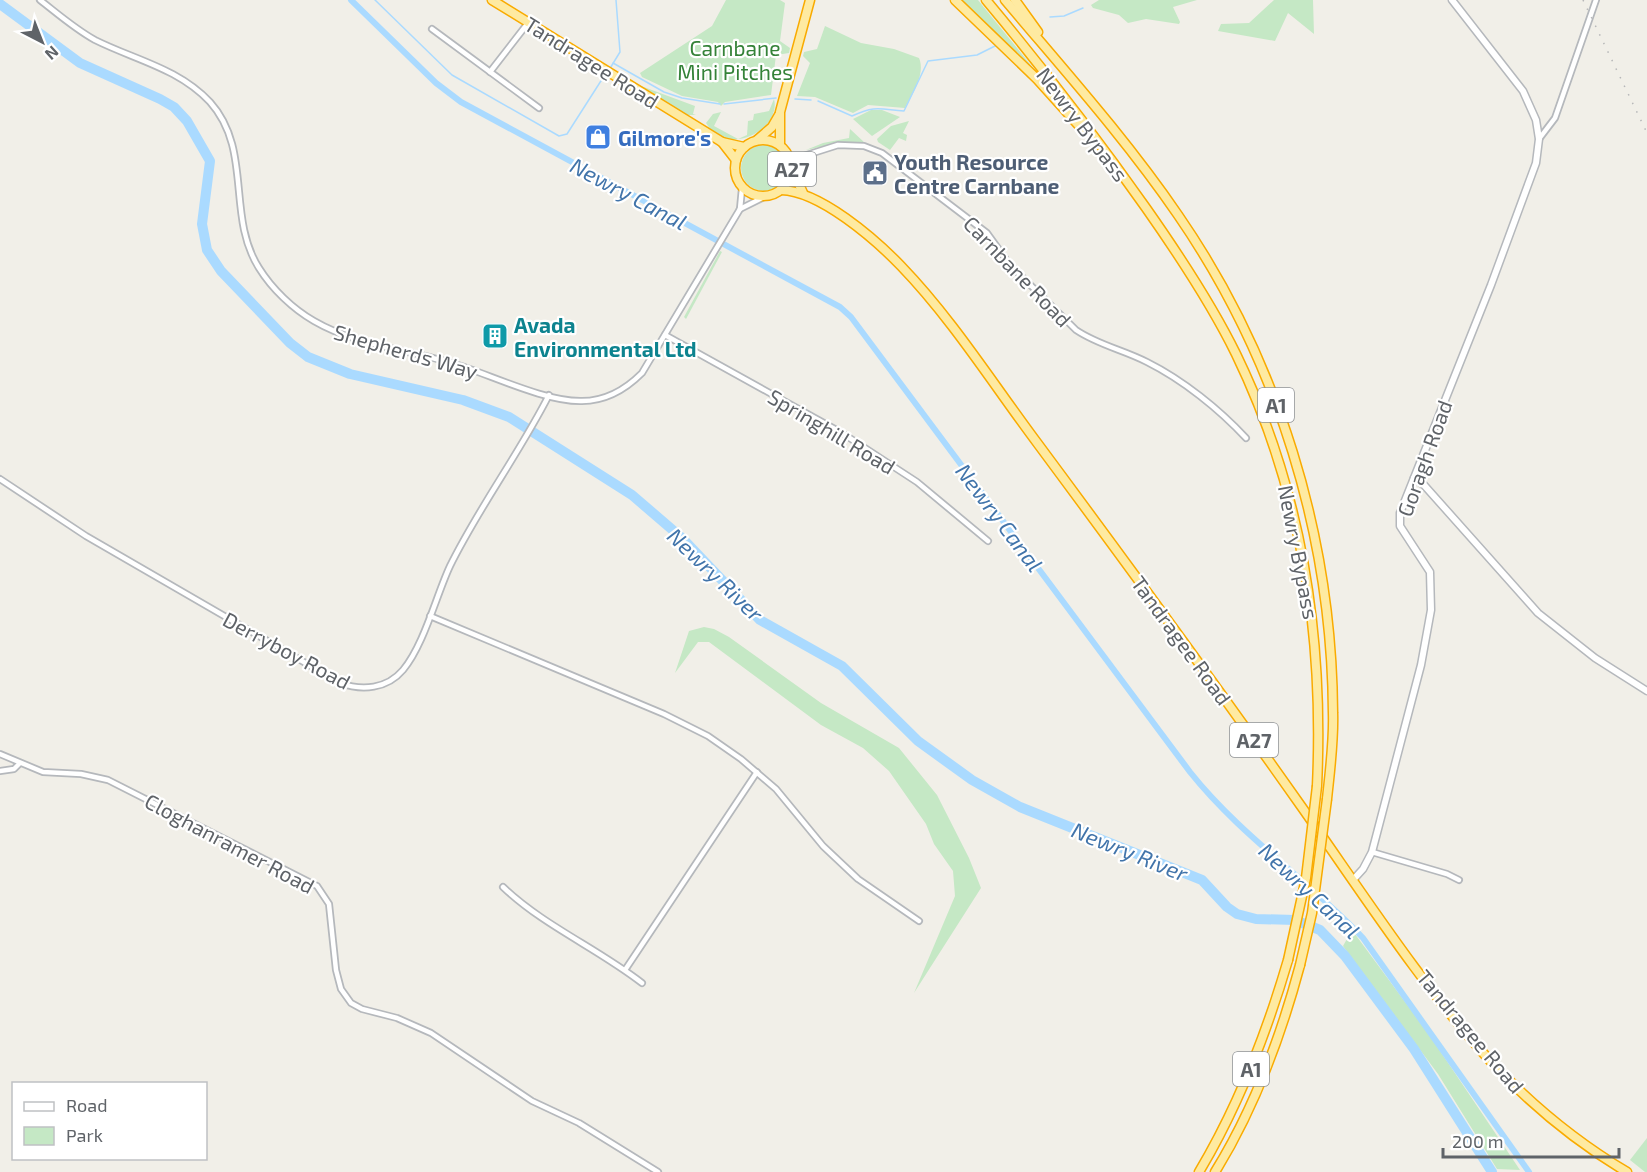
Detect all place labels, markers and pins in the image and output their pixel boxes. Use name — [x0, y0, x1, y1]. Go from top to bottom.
shop icon: Gilmore's — [583, 122, 613, 152]
place label: Gilmore's — [618, 125, 711, 150]
place label: Youth Resource Centre Carnbane — [894, 149, 1060, 198]
public building icon: Youth Resource Centre Carnbane — [860, 158, 890, 188]
place label: Avada Environmental Ltd — [514, 312, 697, 361]
building icon: Avada Environmental Ltd — [480, 321, 510, 351]

